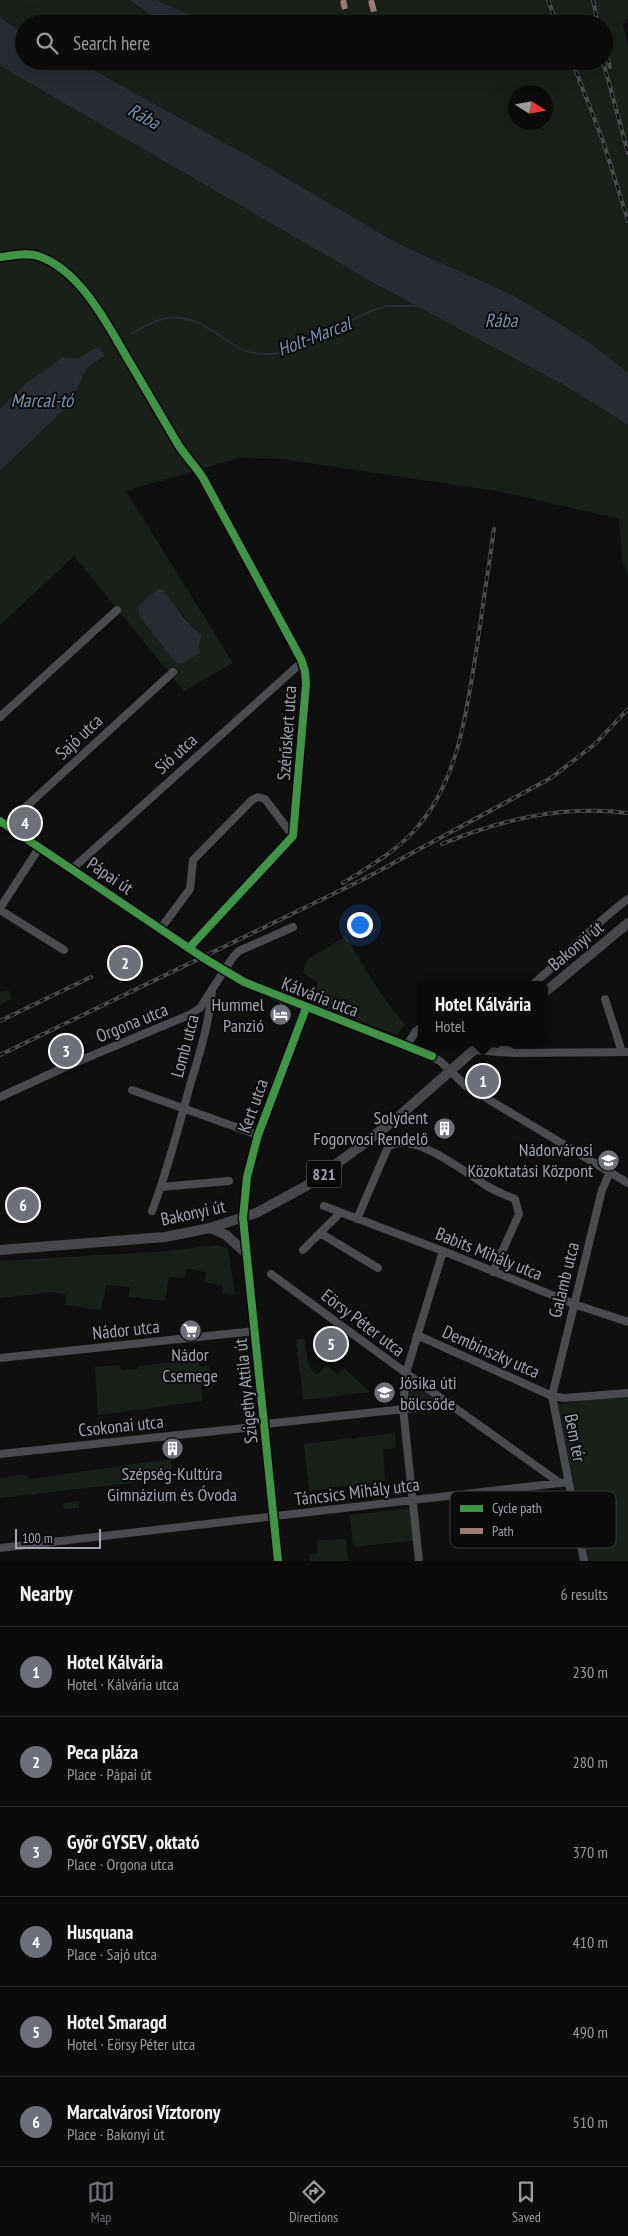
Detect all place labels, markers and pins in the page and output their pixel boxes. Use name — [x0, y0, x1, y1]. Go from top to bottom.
pin: 4 — [9, 804, 41, 842]
pin: 2 — [109, 944, 141, 982]
place label: Hummel Panzió — [211, 993, 265, 1037]
hotel icon: Hummel Panzió — [268, 1003, 292, 1027]
pin: 3 — [50, 1032, 82, 1070]
pin: 1 — [467, 1062, 499, 1100]
place label: Solydent Fogorvosi Rendelő — [313, 1106, 428, 1150]
building icon: Solydent Fogorvosi Rendelő — [432, 1116, 456, 1140]
place label: Nádorvárosi Közoktatási Központ — [467, 1138, 593, 1182]
school or university icon: Nádorvárosi Közoktatási Központ — [597, 1148, 621, 1172]
pin: 6 — [7, 1186, 39, 1224]
supermarket icon: Nádor Csemege — [178, 1318, 202, 1342]
pin: 5 — [315, 1325, 347, 1363]
place label: Nádor Csemege — [162, 1343, 218, 1387]
place label: Jósika úti bölcsőde — [399, 1371, 457, 1415]
school or university icon: Jósika úti bölcsőde — [372, 1381, 396, 1405]
building icon: Szépség-Kultúra Gimnázium és Óvoda — [160, 1437, 184, 1461]
place label: Szépség-Kultúra Gimnázium és Óvoda — [107, 1462, 237, 1506]

